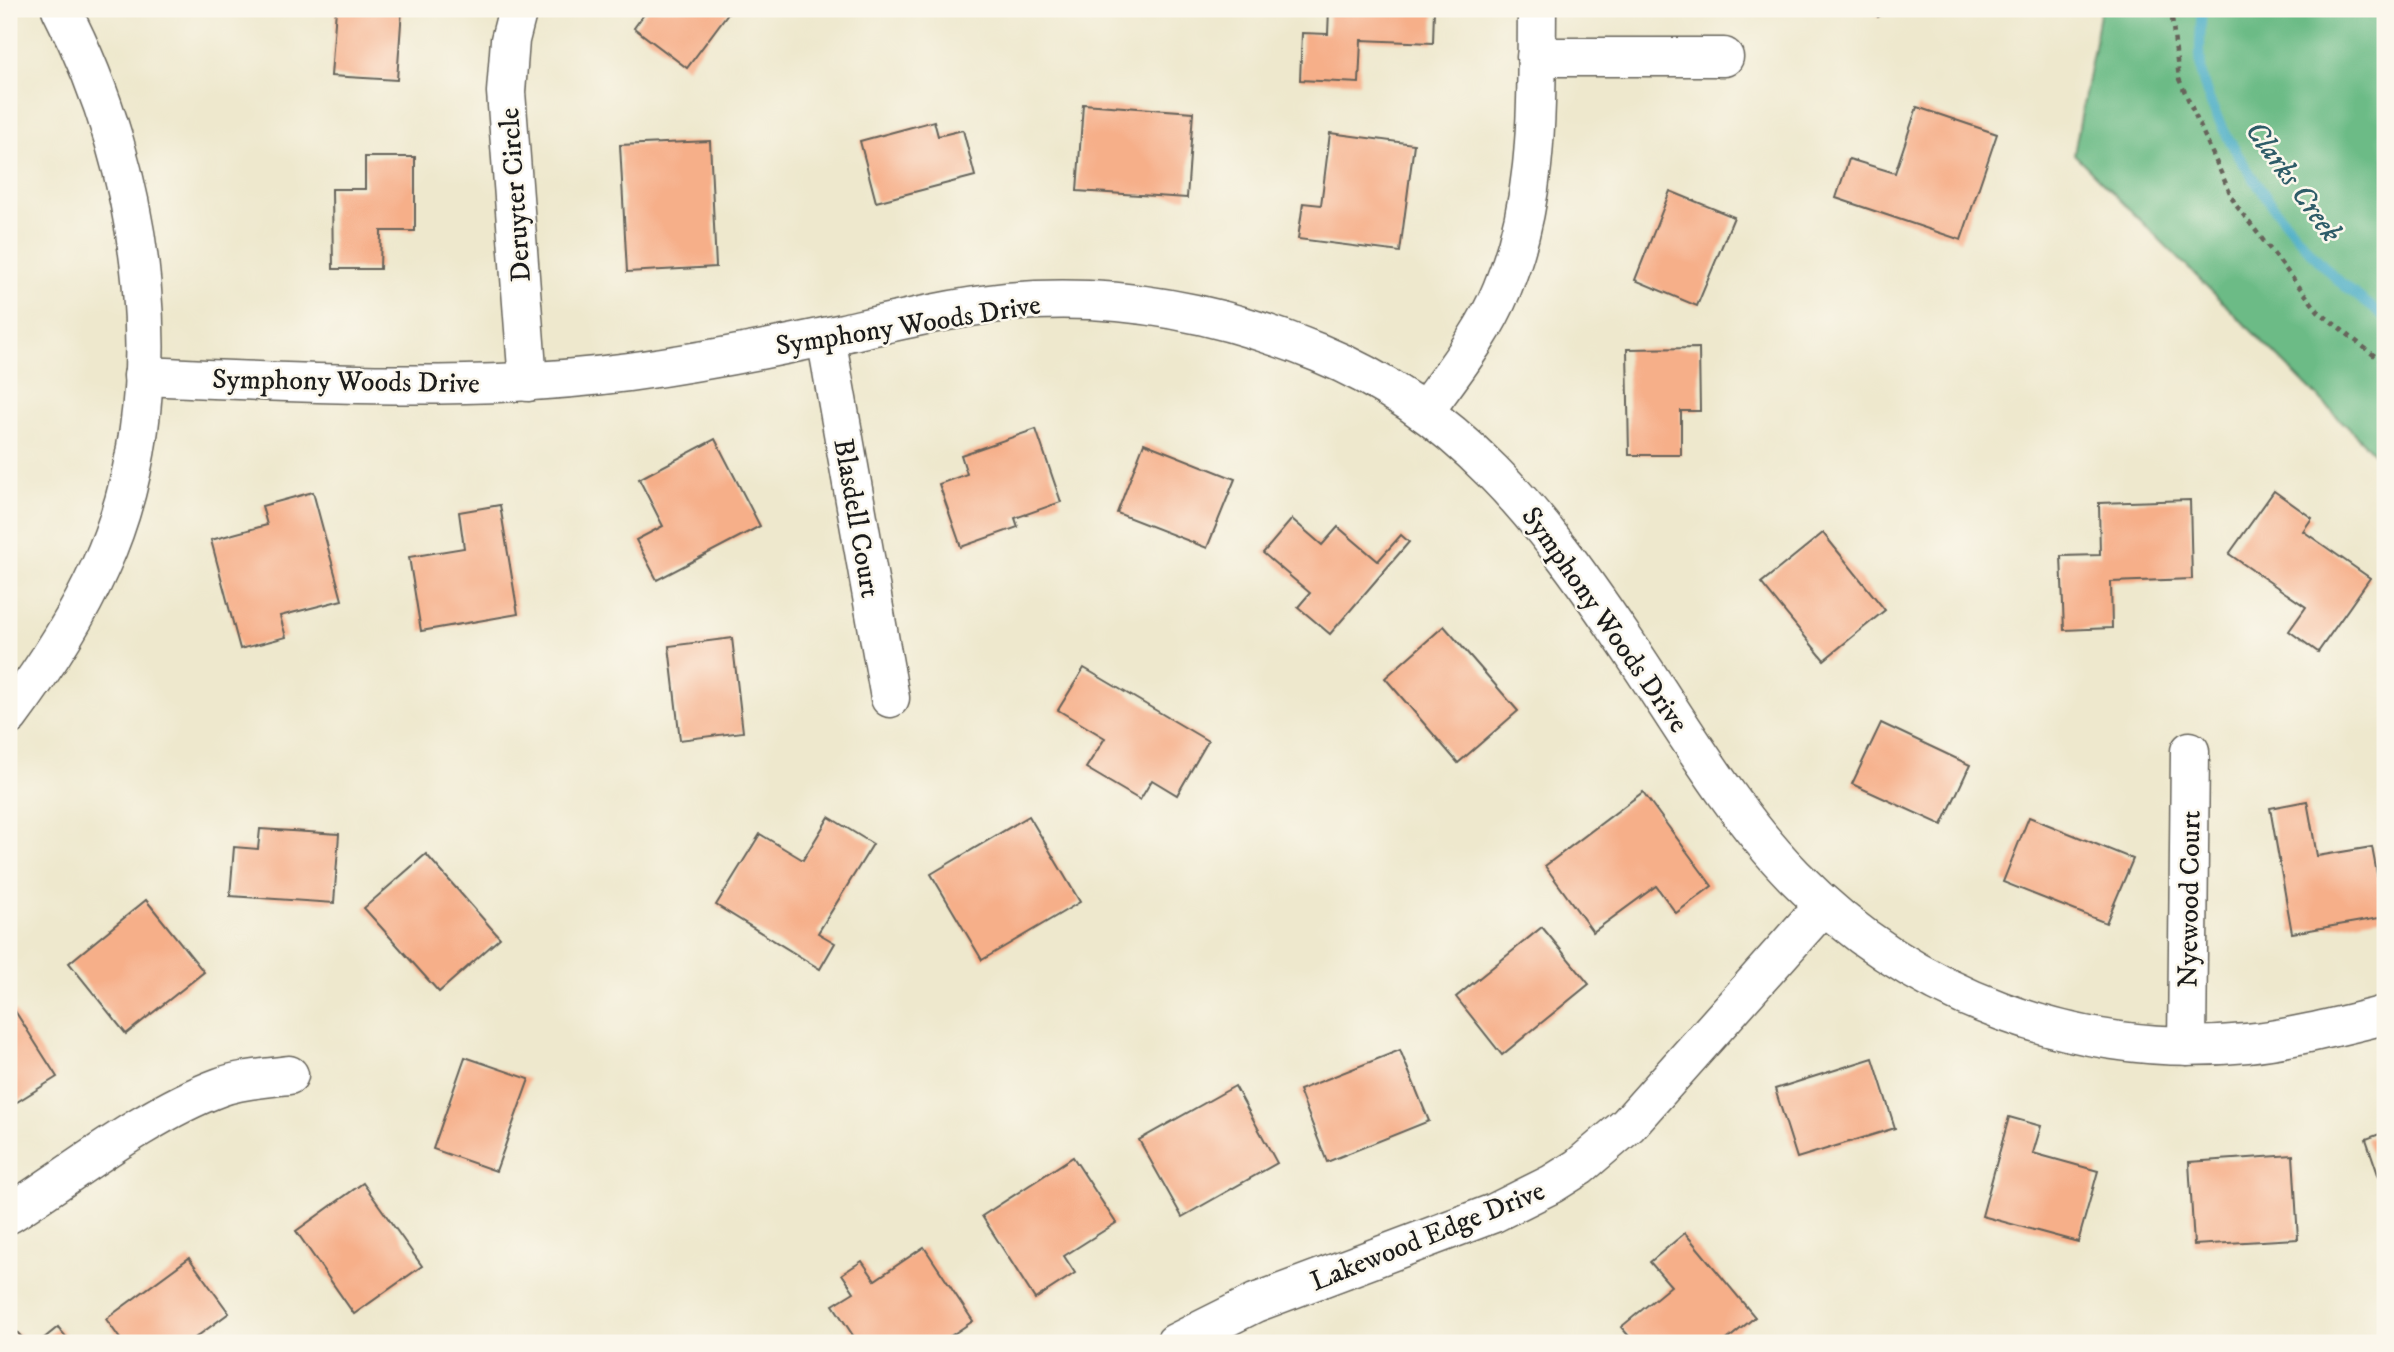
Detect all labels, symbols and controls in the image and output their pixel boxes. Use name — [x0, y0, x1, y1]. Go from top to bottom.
street label: Deruyter Circle — [492, 107, 539, 283]
water label: Clarks Creek — [2236, 114, 2350, 250]
street label: Symphony Woods Drive — [773, 287, 1043, 364]
street label: Symphony Woods Drive — [212, 362, 480, 401]
street label: Blasdell Court — [825, 436, 888, 600]
street label: Symphony Woods Drive — [1514, 500, 1696, 740]
street label: Nyewood Court — [2170, 810, 2209, 988]
street label: Lakewood Edge Drive — [1305, 1173, 1550, 1299]

